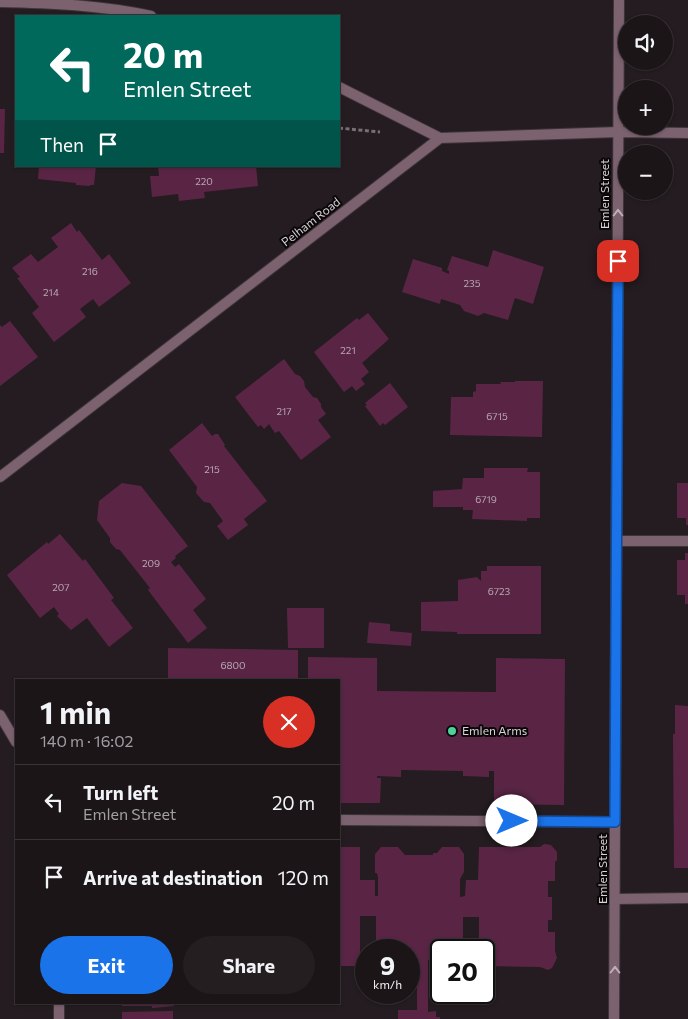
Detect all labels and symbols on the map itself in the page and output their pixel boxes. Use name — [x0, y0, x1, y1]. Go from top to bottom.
street label: Emlen Street — [597, 159, 611, 229]
house number: 220 — [195, 175, 213, 187]
street label: Pelham Road — [278, 194, 343, 248]
one-way arrow — [613, 209, 623, 216]
pin — [597, 240, 639, 282]
house number: 216 — [82, 265, 98, 277]
house number: 235 — [464, 277, 481, 289]
house number: 214 — [43, 286, 59, 298]
house number: 221 — [340, 344, 356, 356]
house number: 217 — [276, 405, 292, 417]
house number: 6715 — [486, 410, 508, 422]
house number: 215 — [204, 463, 220, 475]
house number: 6719 — [475, 493, 497, 505]
house number: 209 — [142, 557, 160, 569]
house number: 207 — [52, 581, 70, 593]
house number: 6723 — [488, 585, 511, 597]
house number: 6800 — [220, 659, 246, 671]
place label: Emlen Arms — [462, 723, 527, 737]
marker: Emlen Arms — [446, 725, 458, 737]
position arrow — [485, 794, 537, 846]
street label: Emlen Street — [595, 834, 609, 904]
speed limit sign: 20 — [430, 939, 495, 1004]
one-way arrow — [609, 966, 620, 974]

